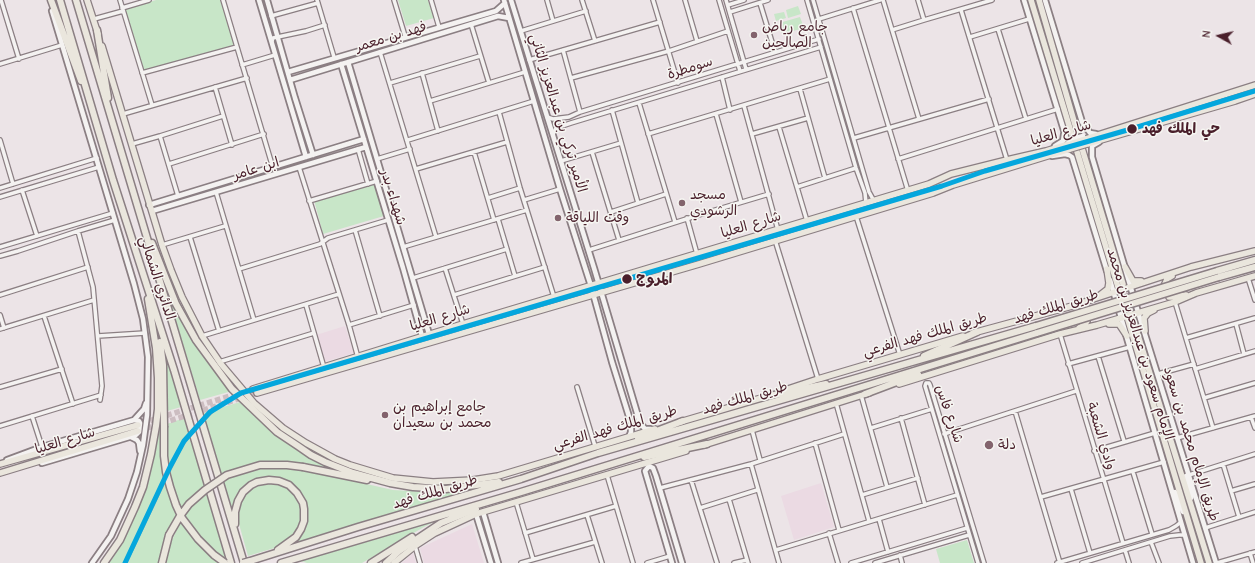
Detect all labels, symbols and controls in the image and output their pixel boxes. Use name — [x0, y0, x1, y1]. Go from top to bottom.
north arrow — [1199, 16, 1239, 56]
street label: فهد بن معمر — [354, 18, 428, 56]
place label: جامع رياض الصالحين — [762, 19, 828, 52]
marker: جامع رياض الصالحين — [749, 30, 759, 40]
text: N — [1200, 30, 1214, 39]
street label: الأمير تركي بن عبدالعزيز الثاني — [526, 32, 590, 194]
street label: سومطرة — [665, 53, 715, 83]
street label: شارع العليا — [1029, 116, 1093, 150]
place label: حي الملك فهد — [1142, 121, 1220, 137]
marker: حي الملك فهد — [1125, 122, 1139, 136]
street label: ابن عامر — [231, 154, 281, 184]
street label: شهداء بدر — [376, 167, 410, 227]
place label: مسجد الرشودي — [690, 187, 737, 220]
marker: مسجد الرشودي — [677, 198, 687, 208]
street label: شارع العليا — [719, 208, 783, 242]
place label: وقت اللياقة — [566, 210, 629, 226]
marker: وقت اللياقة — [553, 213, 563, 223]
street label: الدائري الشمالي — [136, 234, 178, 322]
street label: الإمام سعود بن عبدالعزيز بن محمد — [1103, 246, 1177, 442]
place label: المروج — [636, 271, 672, 287]
marker: المروج — [620, 272, 634, 286]
street label: طريق الملك فهد — [1012, 286, 1100, 328]
street label: شارع العليا — [408, 301, 472, 335]
street label: طريق الملك فهد الفرعي — [861, 309, 989, 361]
street label: طريق الإمام محمد بن سعود — [1159, 365, 1223, 523]
street label: طريق الملك فهد — [700, 378, 790, 418]
street label: شارع فاس — [931, 383, 967, 445]
place label: جامع إبراهيم بن محمد بن سعيدان — [393, 399, 491, 432]
street label: وادي الشعبة — [1083, 400, 1119, 472]
street label: طريق الملك فهد الفرعي — [551, 402, 679, 454]
marker: جامع إبراهيم بن محمد بن سعيدان — [380, 410, 390, 420]
street label: شارع العليا — [33, 424, 97, 458]
place label: دلة — [998, 437, 1016, 453]
marker: دلة — [983, 439, 995, 451]
street label: طريق الملك فهد — [391, 471, 479, 513]

